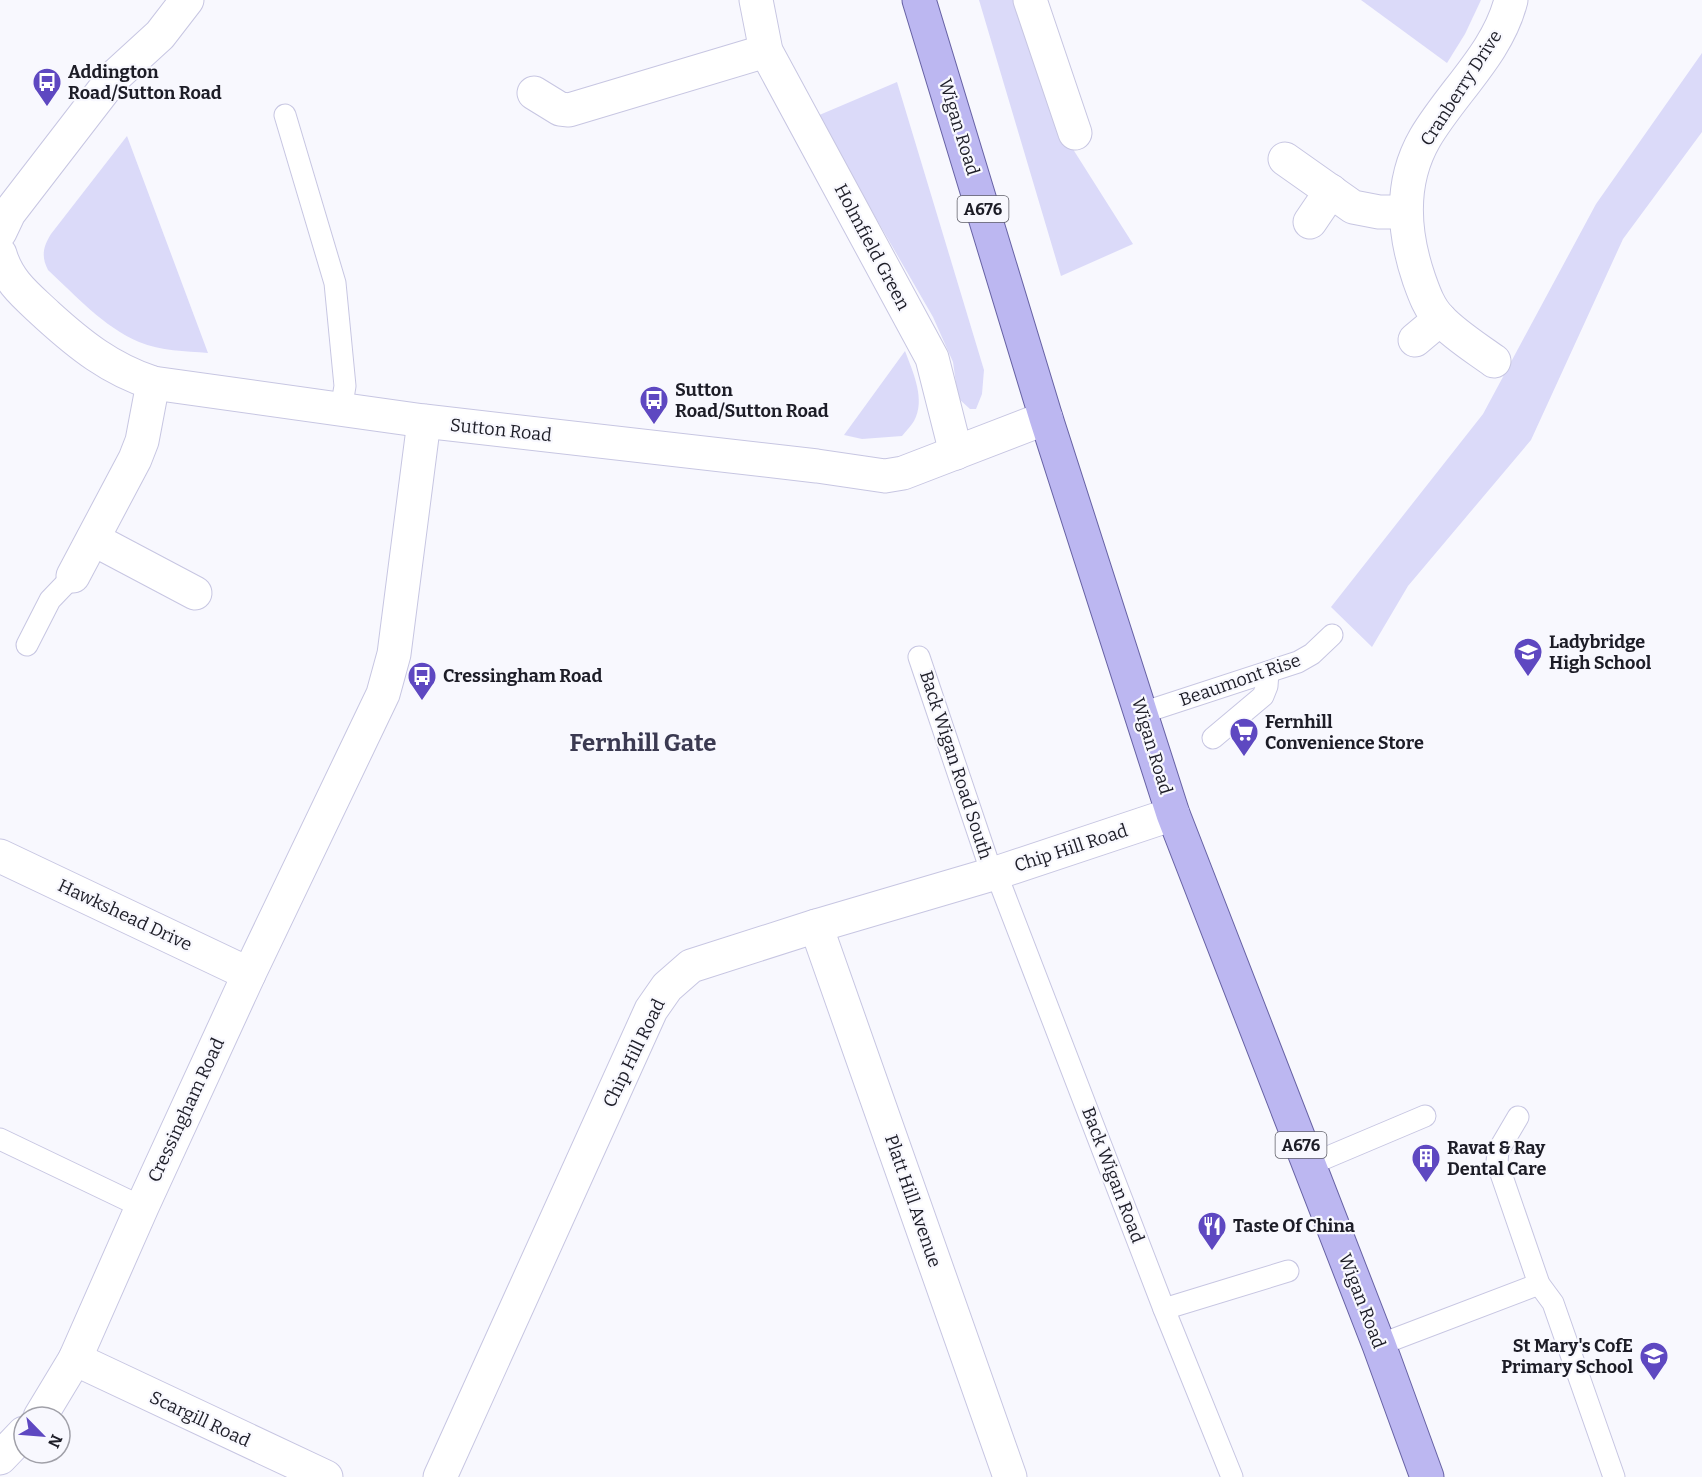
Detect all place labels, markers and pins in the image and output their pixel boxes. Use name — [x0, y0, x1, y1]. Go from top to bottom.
place label: Addington Road/Sutton Road — [68, 61, 222, 104]
bus stop icon: Addington Road/Sutton Road — [31, 66, 63, 108]
place label: Sutton Road/Sutton Road — [675, 379, 829, 422]
bus stop icon: Sutton Road/Sutton Road — [638, 384, 670, 426]
place label: Ladybridge High School — [1549, 631, 1652, 674]
school or university icon: Ladybridge High School — [1512, 636, 1544, 678]
bus stop icon: Cressingham Road — [406, 660, 438, 702]
place label: Cressingham Road — [443, 665, 602, 687]
place label: Fernhill Convenience Store — [1265, 711, 1424, 754]
supermarket icon: Fernhill Convenience Store — [1228, 716, 1260, 758]
place label: Ravat & Ray Dental Care — [1447, 1137, 1546, 1180]
building icon: Ravat & Ray Dental Care — [1410, 1142, 1442, 1184]
restaurant icon: Taste Of China — [1196, 1210, 1228, 1252]
place label: Taste Of China — [1233, 1215, 1355, 1237]
place label: St Mary's CofE Primary School — [1501, 1335, 1633, 1378]
school or university icon: St Mary's CofE Primary School — [1638, 1340, 1670, 1382]

